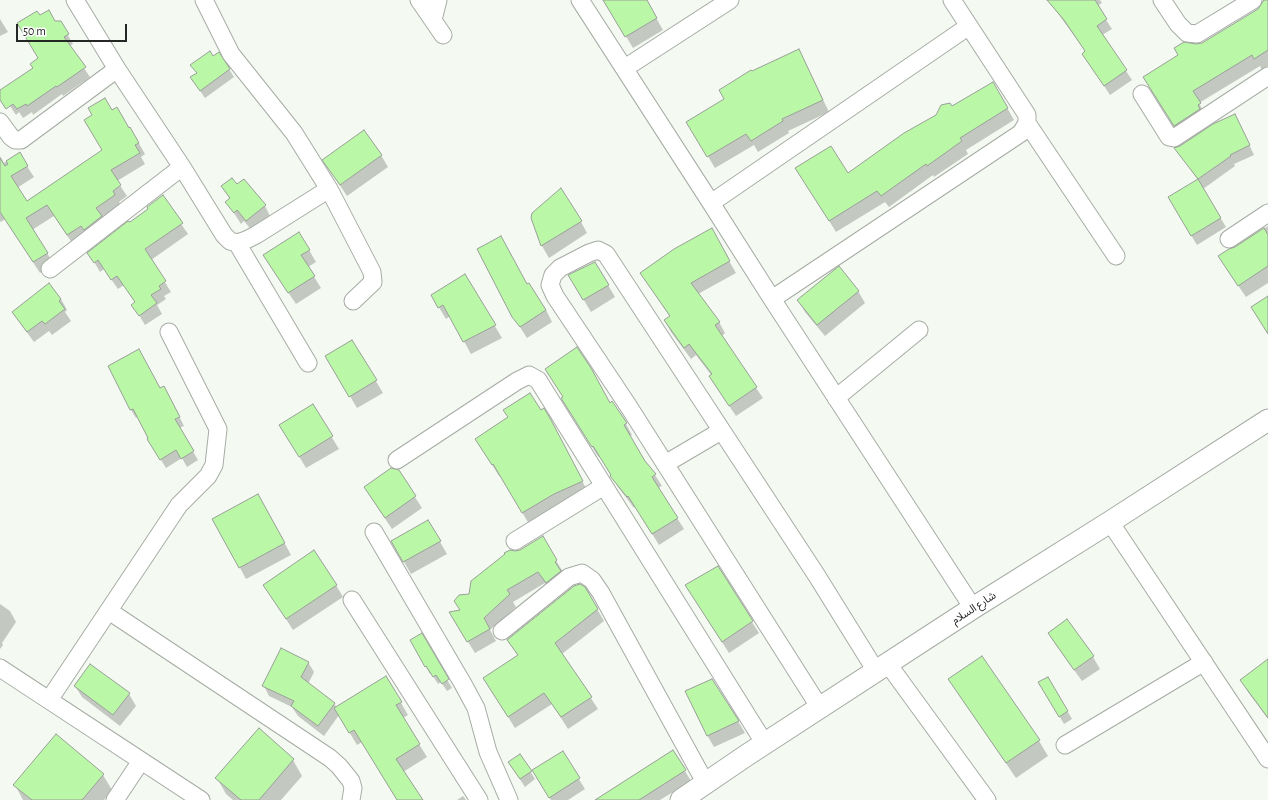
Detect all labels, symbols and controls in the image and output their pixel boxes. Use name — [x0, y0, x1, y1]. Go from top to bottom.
scale bar — [18, 16, 129, 42]
text: 50 m — [23, 25, 46, 37]
street label: شارع السلام — [949, 589, 999, 627]

